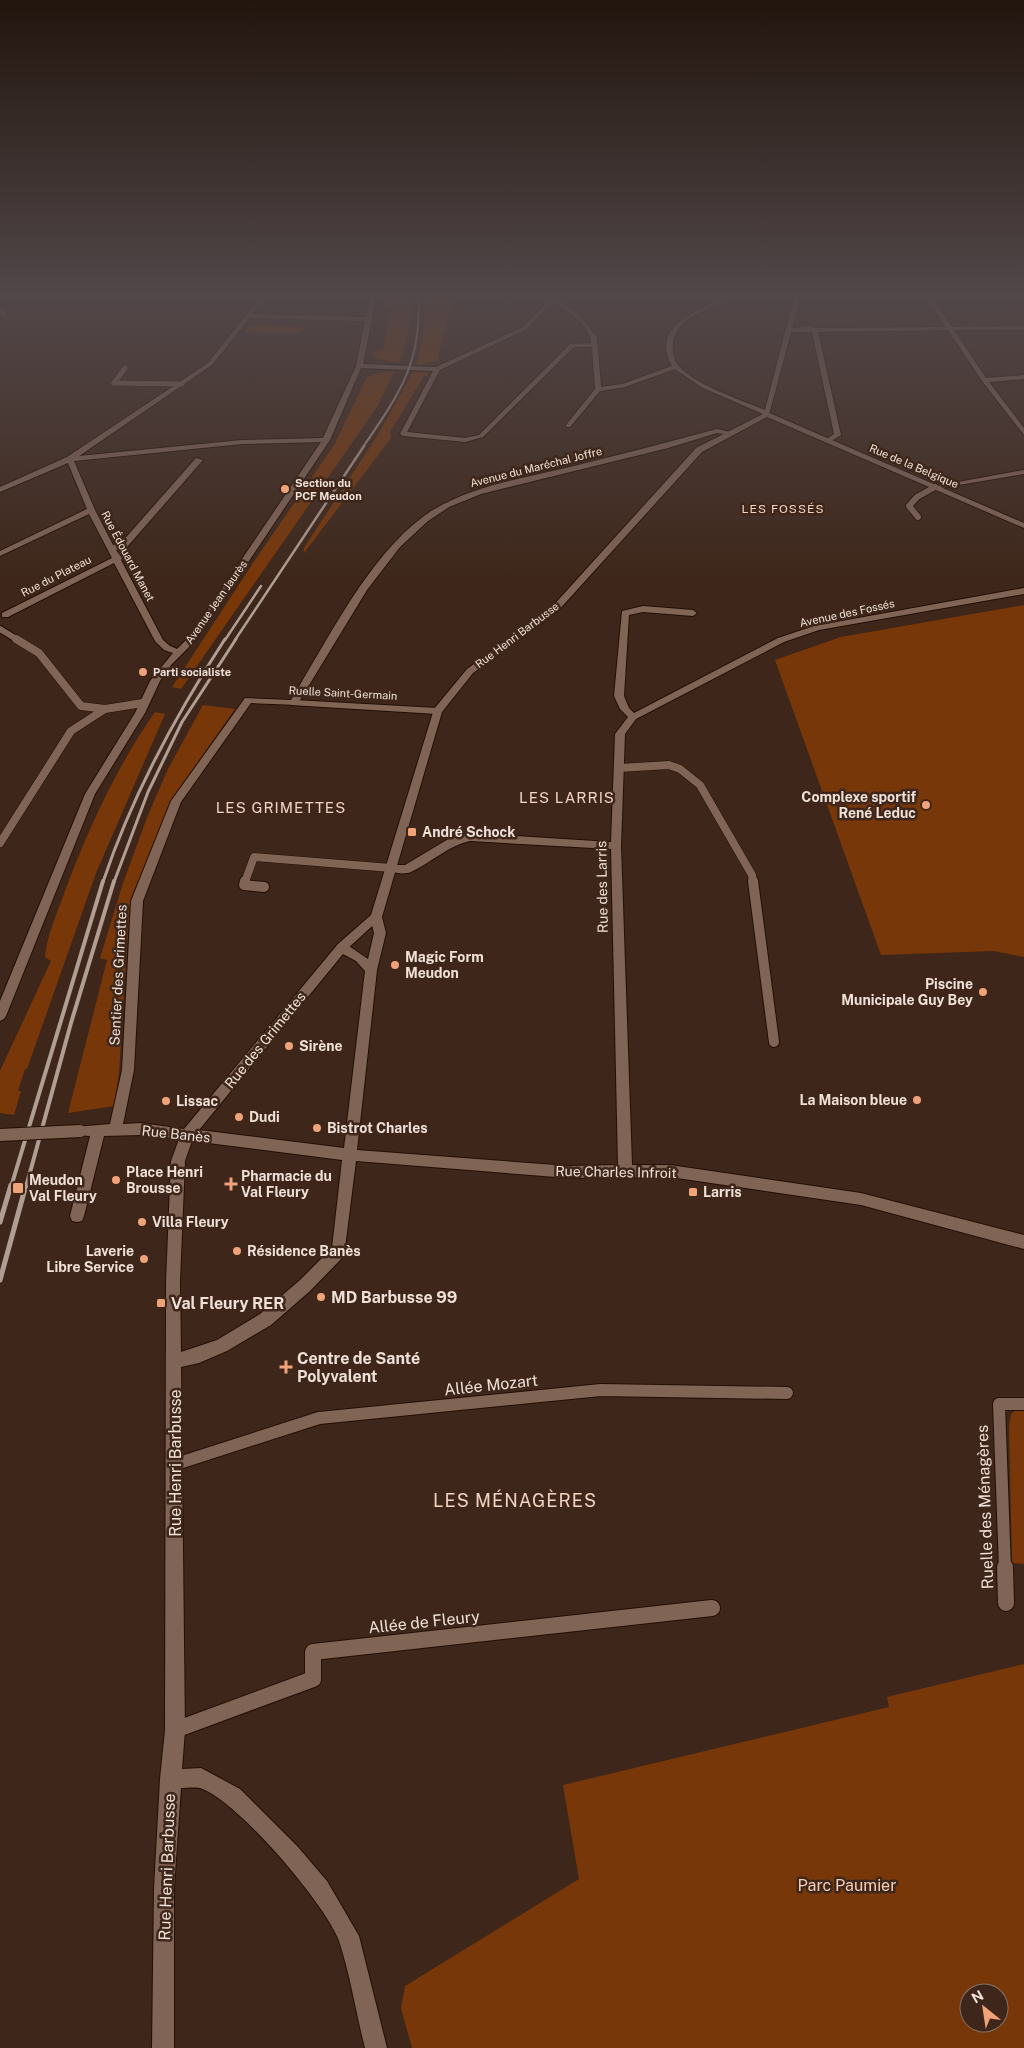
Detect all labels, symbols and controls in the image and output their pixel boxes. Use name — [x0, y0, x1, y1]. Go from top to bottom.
street label: Rue de la Belgique — [868, 442, 960, 490]
street label: Avenue du Maréchal Joffre — [469, 445, 603, 489]
place label: Section du PCF Meudon — [295, 477, 362, 502]
marker: Section du PCF Meudon — [279, 483, 291, 495]
district label: LES FOSSÉS — [742, 502, 824, 516]
street label: Rue Édouard Manet — [99, 508, 158, 603]
street label: Rue du Plateau — [19, 553, 93, 599]
street label: Avenue Jean Jaurès — [183, 558, 249, 646]
street label: Avenue des Fossés — [798, 597, 896, 629]
street label: Rue Henri Barbusse — [473, 600, 561, 670]
marker: Parti socialiste — [137, 666, 149, 678]
place label: Parti socialiste — [153, 666, 231, 678]
street label: Ruelle Saint-Germain — [288, 684, 398, 702]
district label: LES LARRIS — [519, 789, 615, 806]
place label: Complexe sportif René Leduc — [801, 789, 916, 821]
district label: LES GRIMETTES — [216, 799, 346, 816]
marker: Complexe sportif René Leduc — [920, 799, 932, 811]
place label: André Schock — [422, 824, 515, 840]
marker: André Schock — [406, 826, 418, 838]
street label: Rue des Larris — [593, 841, 611, 933]
street label: Sentier des Grimettes — [106, 904, 130, 1046]
place label: Magic Form Meudon — [405, 949, 484, 981]
marker: Magic Form Meudon — [389, 959, 401, 971]
place label: Piscine Municipale Guy Bey — [841, 976, 973, 1008]
marker: Piscine Municipale Guy Bey — [977, 986, 989, 998]
street label: Rue des Grimettes — [221, 989, 309, 1091]
place label: Sirène — [299, 1038, 343, 1054]
marker: Sirène — [283, 1040, 295, 1052]
place label: La Maison bleue — [799, 1092, 907, 1108]
place label: Lissac — [176, 1093, 219, 1109]
marker: La Maison bleue — [911, 1094, 923, 1106]
marker: Lissac — [160, 1095, 172, 1107]
place label: Dudi — [249, 1109, 280, 1125]
marker: Dudi — [233, 1111, 245, 1123]
place label: Bistrot Charles — [327, 1120, 428, 1136]
street label: Rue Banès — [141, 1122, 211, 1146]
marker: Bistrot Charles — [311, 1122, 323, 1134]
street label: Rue Charles Infroit — [555, 1163, 677, 1181]
place label: Place Henri Brousse — [126, 1164, 203, 1196]
place label: Pharmacie du Val Fleury — [241, 1168, 332, 1200]
place label: Meudon Val Fleury — [29, 1172, 97, 1204]
marker: Place Henri Brousse — [110, 1174, 122, 1186]
marker: Pharmacie du Val Fleury — [225, 1178, 237, 1190]
marker: Meudon Val Fleury — [11, 1181, 25, 1195]
place label: Larris — [703, 1184, 742, 1200]
marker: Larris — [687, 1186, 699, 1198]
place label: Villa Fleury — [152, 1214, 229, 1230]
marker: Villa Fleury — [136, 1216, 148, 1228]
place label: Laverie Libre Service — [46, 1243, 134, 1275]
place label: Résidence Banès — [247, 1243, 361, 1259]
marker: Résidence Banès — [231, 1245, 243, 1257]
marker: Laverie Libre Service — [138, 1253, 150, 1265]
place label: MD Barbusse 99 — [331, 1288, 457, 1307]
marker: MD Barbusse 99 — [315, 1291, 327, 1303]
place label: Val Fleury RER — [171, 1294, 284, 1313]
marker: Val Fleury RER — [155, 1297, 167, 1309]
place label: Centre de Santé Polyvalent — [297, 1349, 420, 1386]
marker: Centre de Santé Polyvalent — [279, 1360, 293, 1374]
street label: Allée Mozart — [443, 1371, 539, 1399]
street label: Rue Henri Barbusse — [166, 1389, 185, 1537]
street label: Ruelle des Ménagères — [973, 1425, 997, 1589]
district label: LES MÉNAGÈRES — [433, 1489, 597, 1511]
street label: Allée de Fleury — [367, 1607, 481, 1637]
street label: Rue Henri Barbusse — [155, 1793, 179, 1941]
park label: Parc Paumier — [798, 1876, 896, 1895]
north arrow — [959, 1983, 1009, 2033]
text: N — [969, 1987, 986, 2006]

